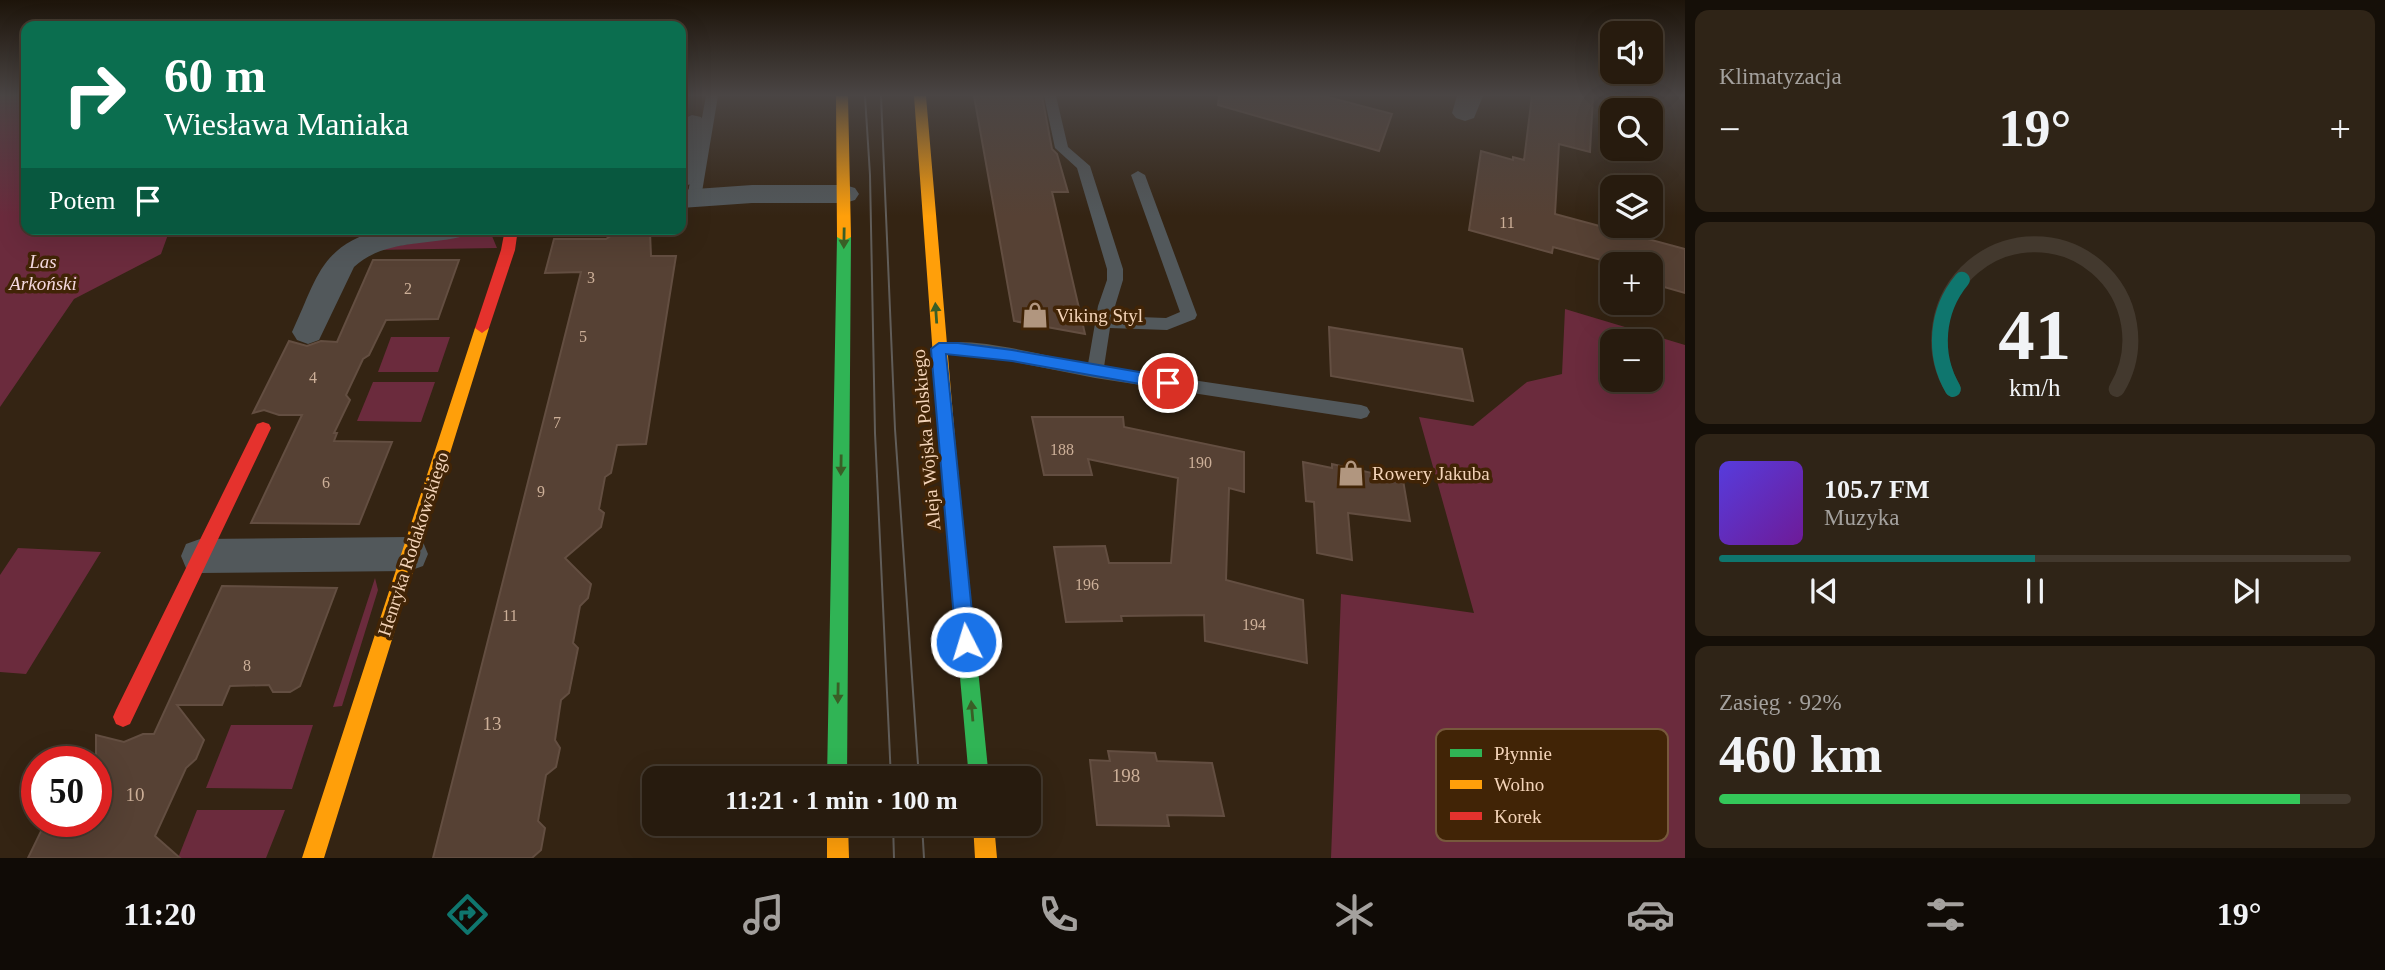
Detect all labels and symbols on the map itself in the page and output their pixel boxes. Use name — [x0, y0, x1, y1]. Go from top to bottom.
house number: 11 — [1499, 214, 1515, 231]
one-way arrow — [838, 227, 850, 249]
park label: Las Arkoński — [7, 251, 77, 294]
house number: 3 — [587, 269, 595, 286]
house number: 2 — [404, 280, 412, 297]
shop icon: Viking Styl — [1020, 300, 1050, 330]
one-way arrow — [931, 302, 942, 324]
place label: Viking Styl — [1056, 305, 1143, 326]
house number: 5 — [579, 328, 587, 345]
street label: Aleja Wojska Polskiego — [908, 349, 944, 531]
pin — [1138, 353, 1198, 413]
house number: 4 — [309, 369, 317, 386]
house number: 7 — [553, 414, 561, 431]
house number: 188 — [1050, 441, 1074, 458]
street label: Henryka Rodakowskiego — [373, 449, 453, 639]
house number: 190 — [1188, 454, 1212, 471]
one-way arrow — [835, 455, 847, 477]
shop icon: Rowery Jakuba — [1336, 458, 1366, 488]
place label: Rowery Jakuba — [1372, 463, 1490, 484]
house number: 6 — [322, 474, 330, 491]
house number: 9 — [537, 483, 545, 500]
house number: 196 — [1075, 576, 1099, 593]
position arrow — [929, 605, 1003, 679]
house number: 11 — [502, 607, 518, 624]
house number: 194 — [1242, 616, 1266, 633]
house number: 8 — [243, 657, 251, 674]
one-way arrow — [832, 682, 843, 704]
one-way arrow — [966, 700, 977, 722]
house number: 13 — [483, 713, 502, 734]
legend — [1436, 729, 1668, 841]
text: Płynnie — [1494, 743, 1552, 764]
speed limit sign: 50 — [21, 746, 112, 837]
house number: 198 — [1112, 765, 1140, 786]
text: Wolno — [1494, 774, 1544, 795]
house number: 10 — [126, 784, 145, 805]
text: Korek — [1494, 806, 1542, 827]

